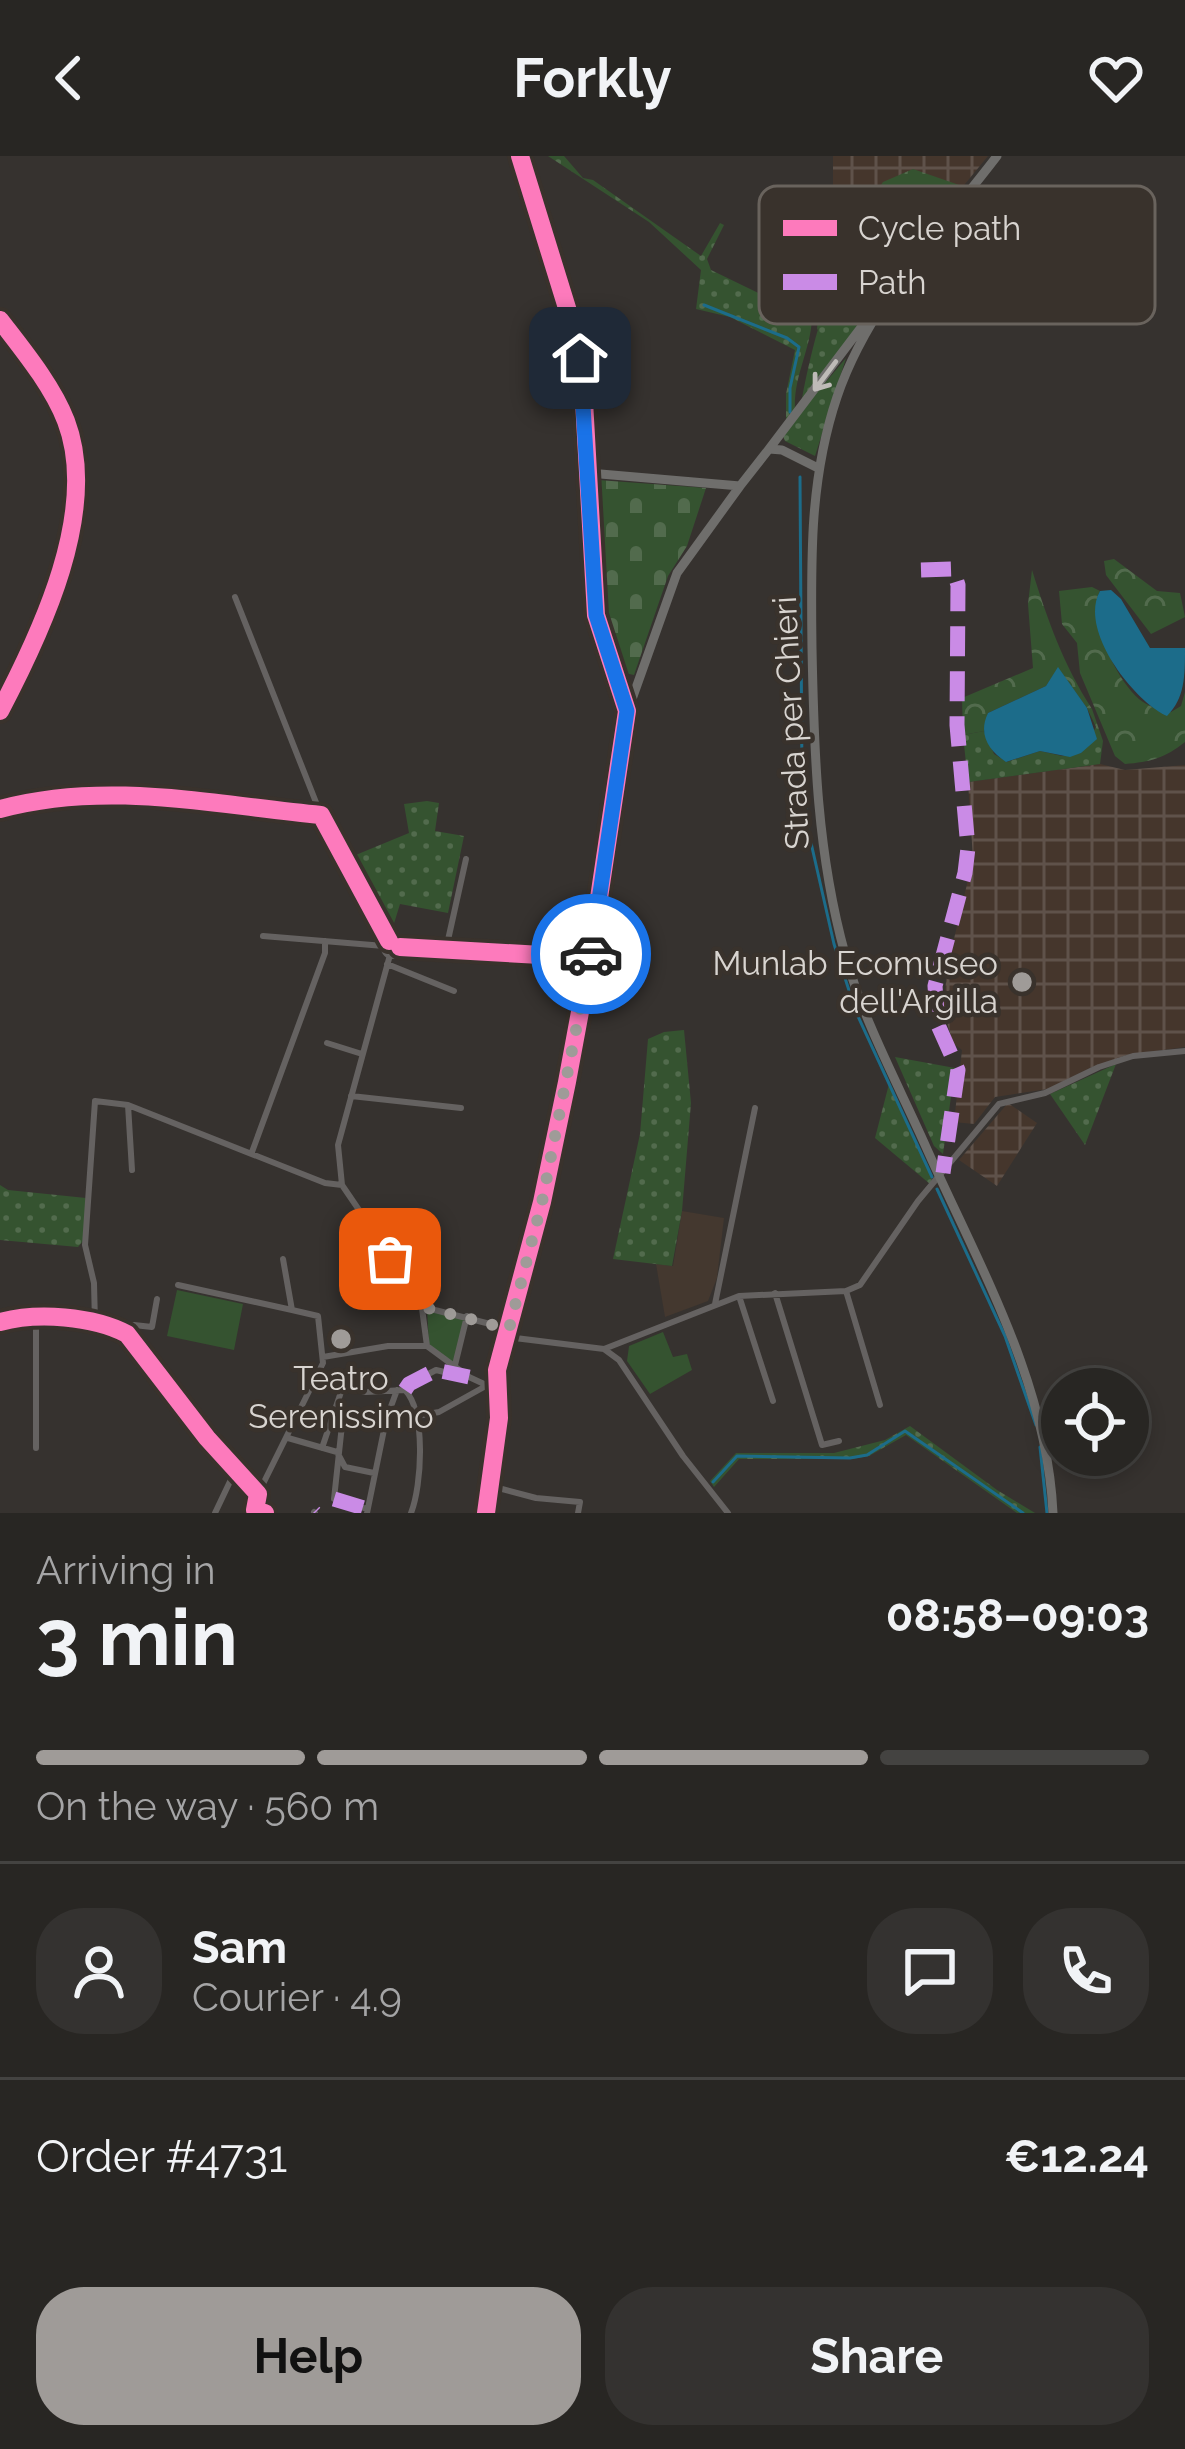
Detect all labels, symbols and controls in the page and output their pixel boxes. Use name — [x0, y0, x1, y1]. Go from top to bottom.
icon: back — [36, 45, 102, 111]
icon: heart — [1083, 45, 1149, 111]
text: Forkly — [513, 46, 672, 110]
legend — [759, 186, 1155, 324]
text: Cycle path — [858, 209, 1021, 248]
text: Path — [858, 263, 927, 302]
pin — [529, 307, 631, 409]
icon: home — [547, 325, 613, 391]
one-way arrow — [812, 359, 838, 392]
street label: Strada per Chieri — [765, 595, 817, 851]
courier — [531, 894, 651, 1014]
icon: car — [558, 921, 624, 987]
place label: Munlab Ecomuseo dell'Argilla — [712, 944, 998, 1021]
marker: Munlab Ecomuseo dell'Argilla — [1009, 969, 1035, 995]
pin — [339, 1208, 441, 1310]
icon: bag — [357, 1226, 423, 1292]
marker: Teatro Serenissimo — [328, 1326, 354, 1352]
place label: Teatro Serenissimo — [248, 1359, 434, 1436]
map controls — [1041, 1368, 1149, 1476]
button: locate — [1041, 1368, 1149, 1476]
text: Arriving in — [36, 1547, 216, 1593]
text: 08:58–09:03 — [886, 1589, 1149, 1642]
text: 3 min — [36, 1592, 238, 1683]
text: On the way · 560 m — [36, 1783, 379, 1829]
button: person — [36, 1908, 162, 2034]
button: chat — [867, 1908, 993, 2034]
button: phone — [1023, 1908, 1149, 2034]
text: Sam — [192, 1921, 287, 1974]
text: Courier · 4.9 — [192, 1974, 402, 2020]
text: Order #4731 — [36, 2130, 287, 2183]
text: €12.24 — [1004, 2130, 1149, 2183]
button: Help — [36, 2287, 581, 2425]
button: Share — [605, 2287, 1149, 2425]

